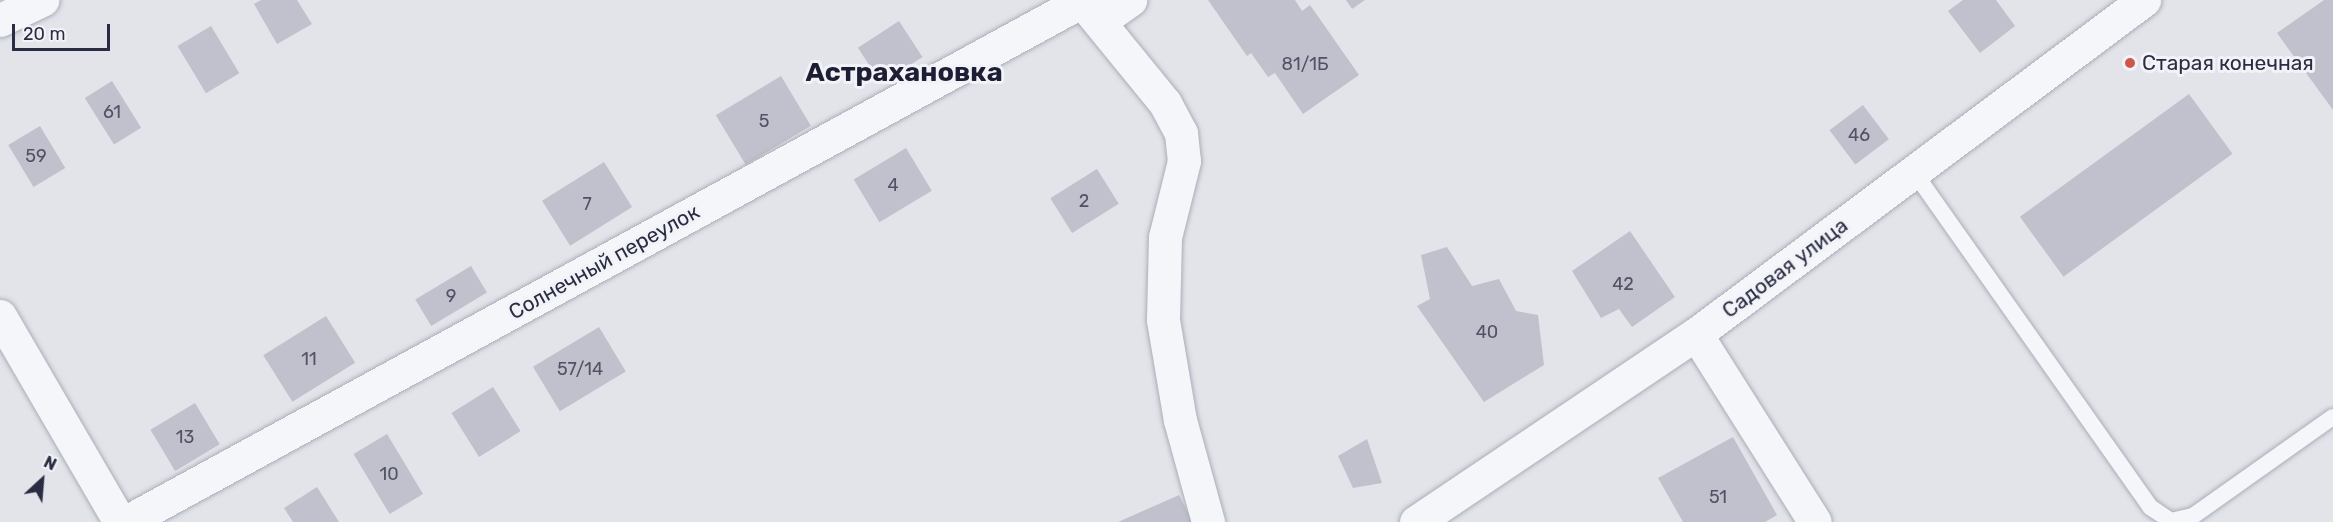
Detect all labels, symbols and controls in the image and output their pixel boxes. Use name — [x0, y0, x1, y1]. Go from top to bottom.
scale bar — [15, 12, 112, 50]
text: 20 m — [23, 23, 65, 45]
place label: Старая конечная — [2142, 50, 2314, 76]
house number: 81/1Б — [1282, 53, 1328, 75]
marker: Старая конечная — [2123, 56, 2137, 70]
district label: Астрахановка — [805, 57, 1003, 89]
house number: 61 — [103, 101, 121, 123]
house number: 5 — [759, 110, 769, 132]
house number: 46 — [1848, 124, 1870, 146]
house number: 59 — [25, 145, 47, 167]
house number: 4 — [887, 174, 899, 196]
house number: 2 — [1079, 190, 1089, 212]
house number: 7 — [582, 193, 592, 215]
street label: Солнечный переулок — [504, 199, 704, 325]
street label: Садовая улица — [1717, 213, 1853, 323]
house number: 42 — [1612, 273, 1634, 295]
house number: 9 — [446, 285, 456, 307]
house number: 40 — [1476, 321, 1498, 343]
house number: 11 — [301, 348, 317, 370]
house number: 57/14 — [557, 358, 603, 380]
house number: 13 — [176, 426, 194, 448]
north arrow — [12, 450, 72, 510]
text: N — [41, 452, 59, 474]
house number: 10 — [379, 463, 399, 485]
house number: 51 — [1709, 486, 1727, 508]

